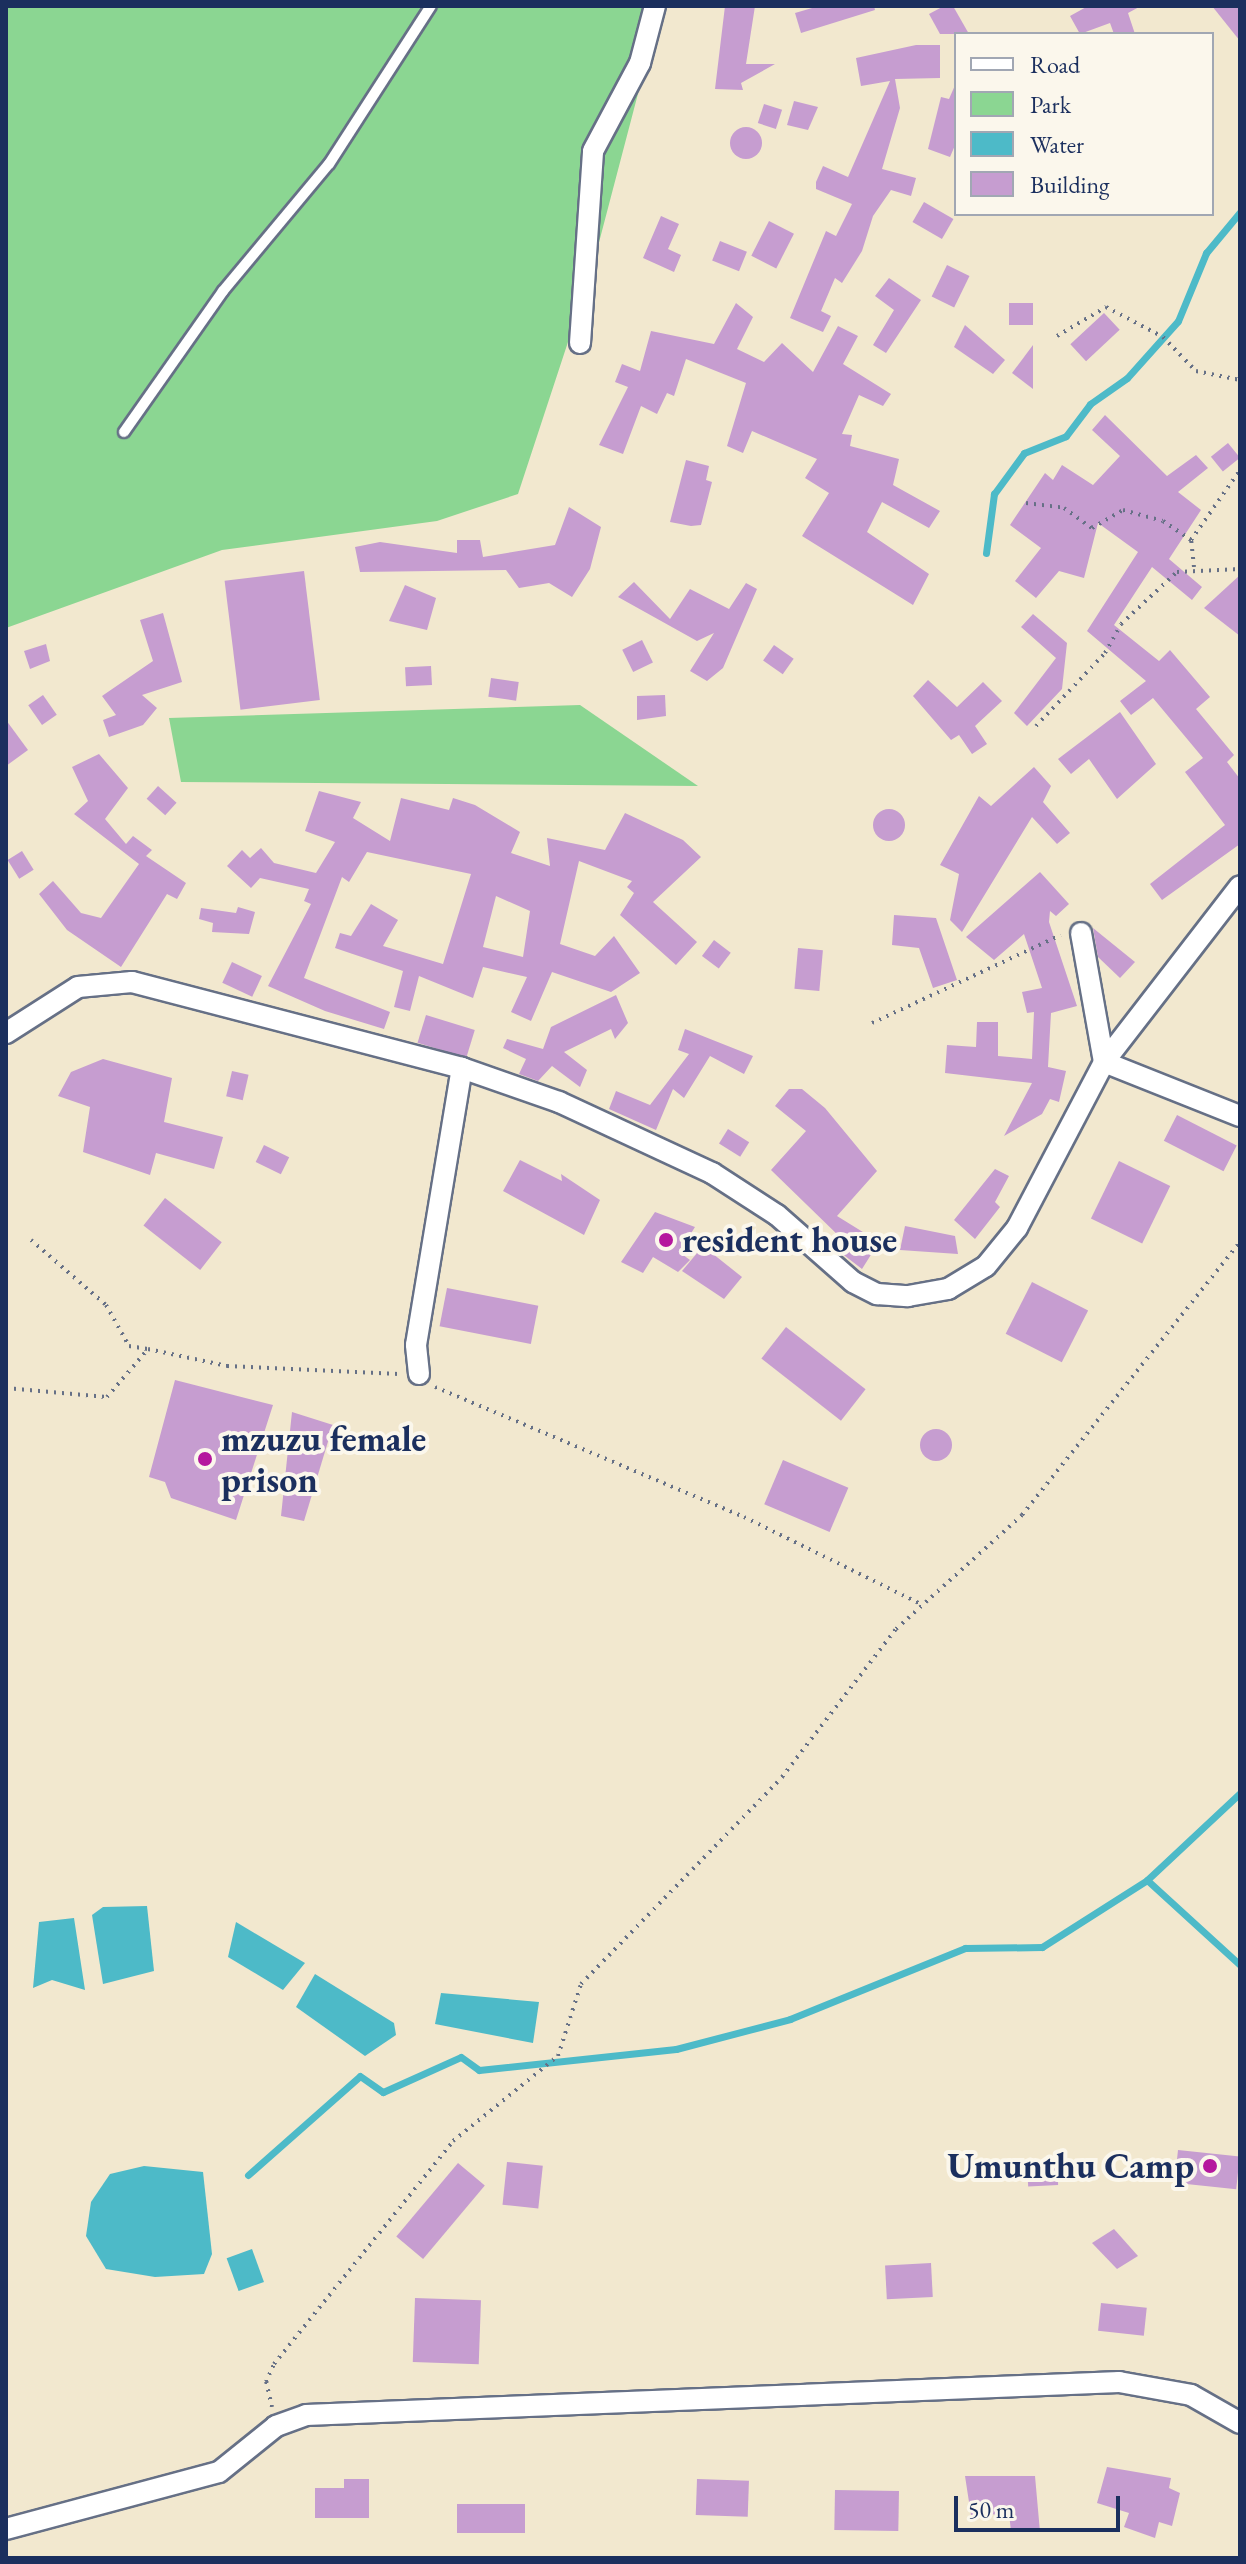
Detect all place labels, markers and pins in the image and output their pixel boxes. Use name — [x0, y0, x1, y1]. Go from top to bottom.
place label: resident house — [682, 1218, 897, 1262]
marker: resident house — [657, 1231, 675, 1249]
place label: mzuzu female prison — [221, 1416, 426, 1501]
marker: mzuzu female prison — [196, 1450, 214, 1468]
place label: Umunthu Camp — [947, 2144, 1194, 2188]
marker: Umunthu Camp — [1201, 2157, 1219, 2175]

